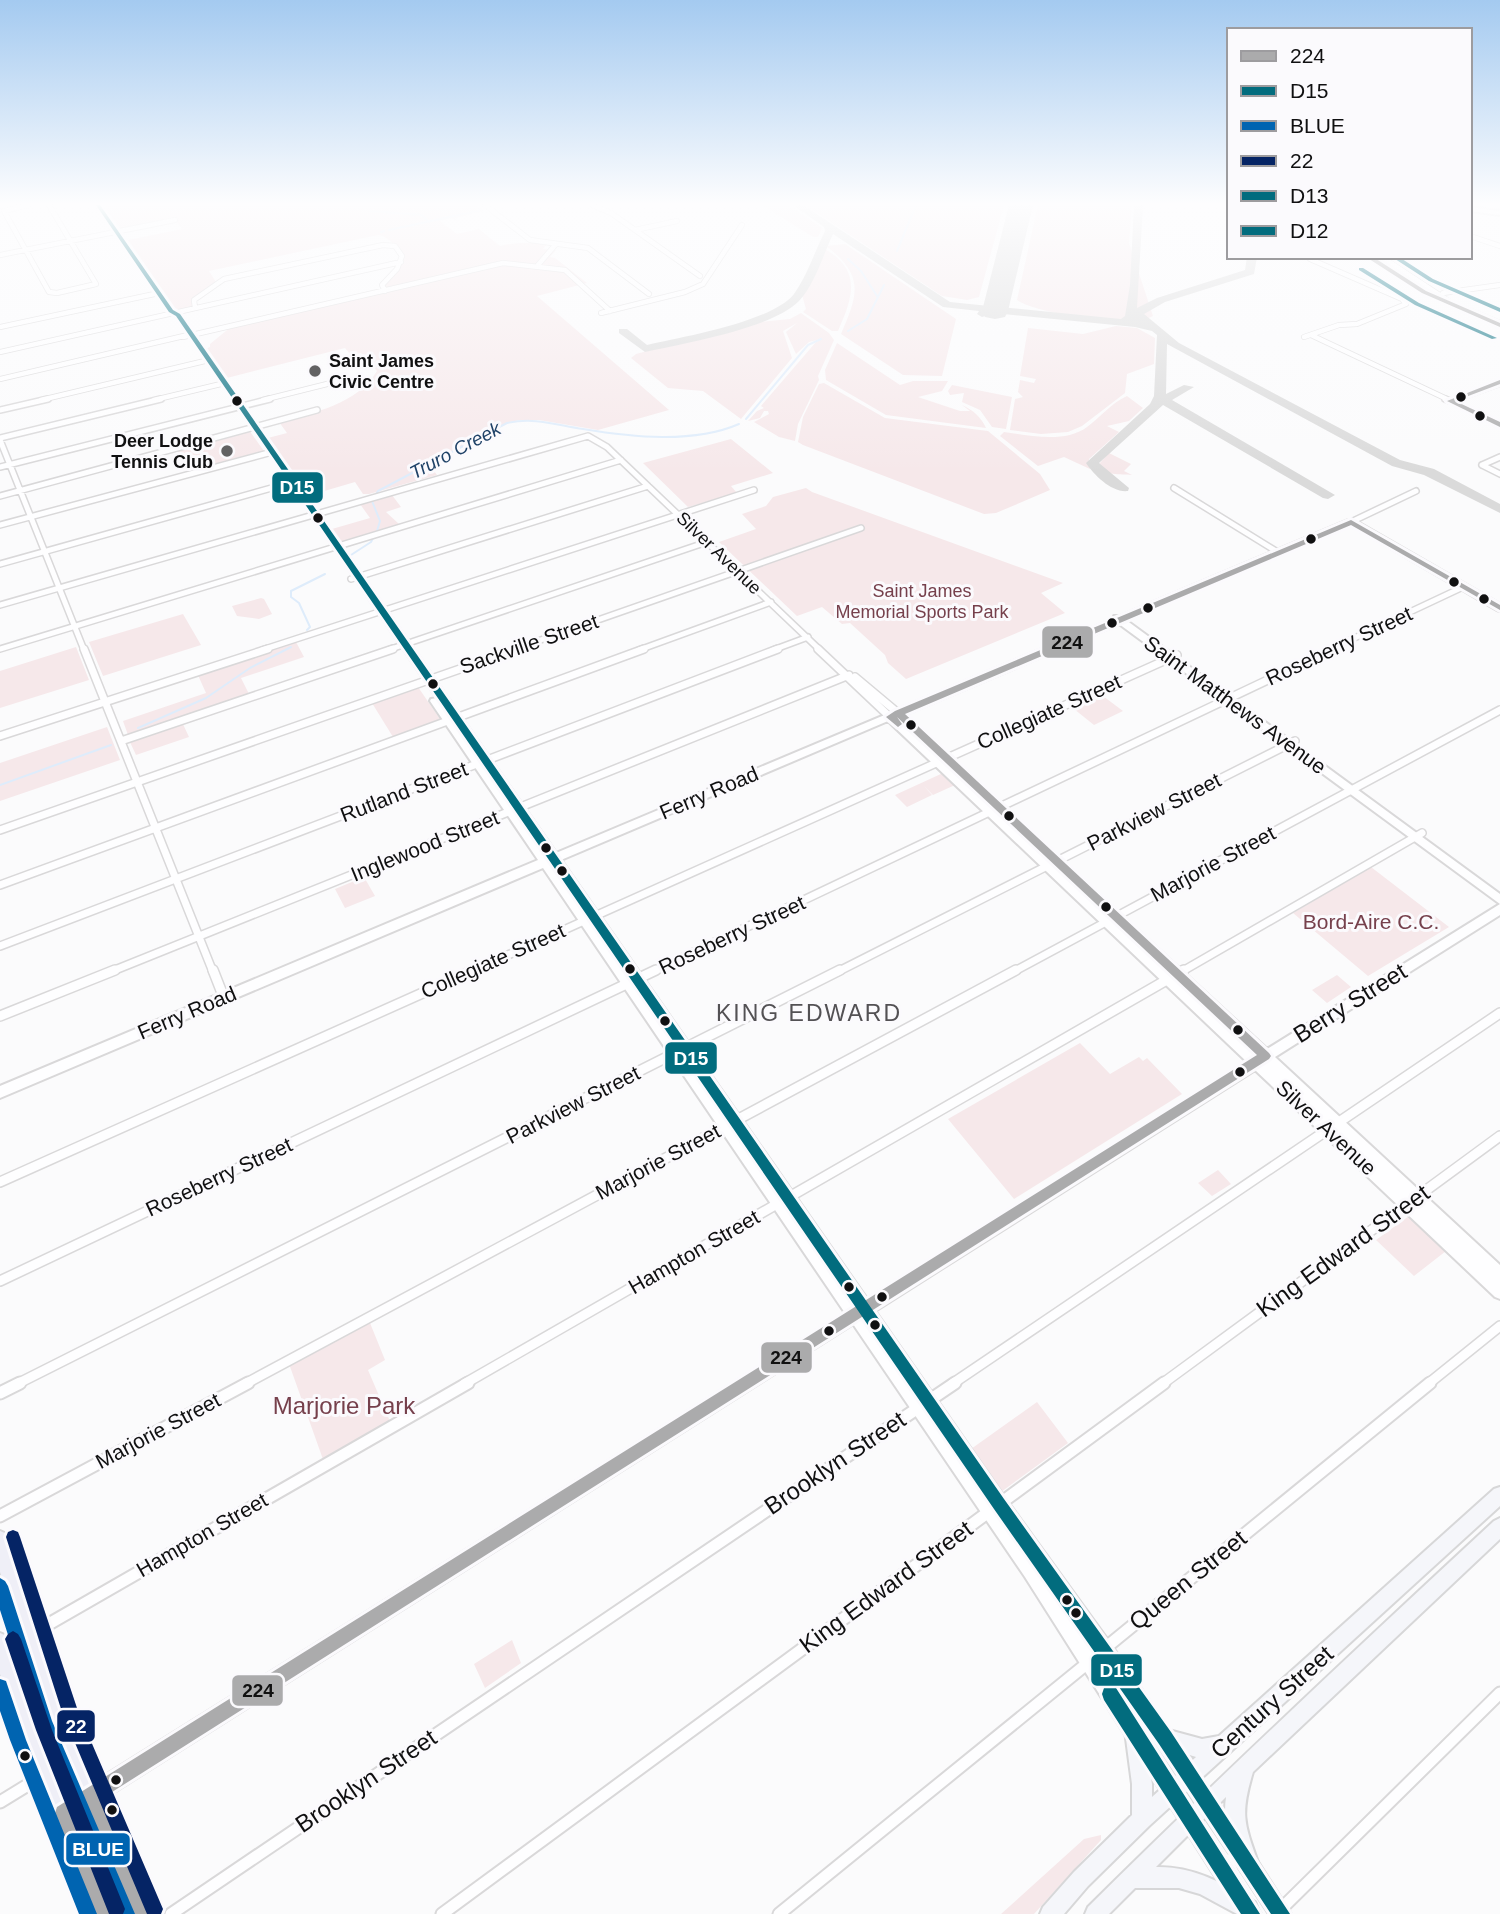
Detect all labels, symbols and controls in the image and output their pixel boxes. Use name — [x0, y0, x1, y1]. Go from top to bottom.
legend — [1227, 28, 1472, 259]
text: 224 — [1290, 44, 1325, 67]
text: D15 — [1290, 79, 1329, 102]
text: BLUE — [1290, 114, 1345, 137]
text: 22 — [1290, 149, 1313, 172]
text: D13 — [1290, 184, 1329, 207]
text: D12 — [1290, 219, 1329, 242]
place label: Saint James Civic Centre — [329, 351, 434, 392]
marker: Saint James Civic Centre — [307, 363, 323, 379]
unlabelled marker — [1454, 390, 1468, 404]
unlabelled marker — [230, 394, 244, 408]
unlabelled marker — [1473, 409, 1487, 423]
water label: Truro Creek — [406, 417, 506, 483]
place label: Deer Lodge Tennis Club — [111, 431, 213, 472]
marker: Deer Lodge Tennis Club — [219, 443, 235, 459]
line badge: D15 — [271, 471, 324, 504]
text: D15 — [280, 477, 315, 498]
street label: Silver Avenue — [673, 508, 765, 598]
unlabelled marker — [311, 511, 325, 525]
unlabelled marker — [1304, 532, 1318, 546]
unlabelled marker — [1447, 575, 1461, 589]
park label: Saint James Memorial Sports Park — [835, 581, 1010, 622]
unlabelled marker — [1477, 592, 1491, 606]
unlabelled marker — [1141, 601, 1155, 615]
street label: Roseberry Street — [1262, 602, 1416, 690]
street label: Sackville Street — [457, 609, 601, 678]
unlabelled marker — [1105, 616, 1119, 630]
line badge: 224 — [1041, 625, 1094, 659]
street label: Saint Matthews Avenue — [1140, 631, 1331, 778]
text: 224 — [1051, 632, 1083, 653]
street label: Collegiate Street — [973, 669, 1125, 754]
unlabelled marker — [426, 677, 440, 691]
unlabelled marker — [904, 718, 918, 732]
street label: Rutland Street — [337, 757, 471, 826]
street label: Ferry Road — [656, 761, 762, 824]
street label: Parkview Street — [1083, 768, 1225, 855]
street label: Inglewood Street — [347, 805, 502, 886]
unlabelled marker — [1002, 809, 1016, 823]
street label: Marjorie Street — [1147, 821, 1279, 906]
unlabelled marker — [539, 841, 553, 855]
unlabelled marker — [555, 864, 569, 878]
street label: Roseberry Street — [655, 891, 809, 979]
unlabelled marker — [1099, 900, 1113, 914]
park label: Bord-Aire C.C. — [1303, 910, 1439, 933]
street label: Collegiate Street — [417, 918, 569, 1003]
street label: Berry Street — [1288, 957, 1411, 1048]
unlabelled marker — [623, 962, 637, 976]
street label: Ferry Road — [134, 981, 240, 1044]
district label: KING EDWARD — [716, 1000, 902, 1026]
unlabelled marker — [658, 1014, 672, 1028]
unlabelled marker — [1231, 1023, 1245, 1037]
line badge: D15 — [664, 1041, 718, 1075]
text: D15 — [674, 1048, 709, 1069]
street label: Parkview Street — [502, 1061, 644, 1148]
unlabelled marker — [1233, 1065, 1247, 1079]
street label: Silver Avenue — [1272, 1076, 1381, 1180]
street label: Marjorie Street — [592, 1119, 724, 1204]
street label: Roseberry Street — [142, 1133, 296, 1221]
street label: King Edward Street — [1251, 1179, 1435, 1322]
street label: Hampton Street — [624, 1205, 763, 1298]
unlabelled marker — [842, 1280, 856, 1294]
unlabelled marker — [875, 1290, 889, 1304]
unlabelled marker — [868, 1318, 882, 1332]
unlabelled marker — [822, 1324, 836, 1338]
line badge: 224 — [760, 1341, 813, 1374]
text: 224 — [770, 1347, 802, 1368]
street label: Marjorie Street — [92, 1388, 224, 1473]
park label: Marjorie Park — [273, 1392, 416, 1419]
street label: Brooklyn Street — [759, 1405, 911, 1520]
street label: Hampton Street — [132, 1488, 271, 1581]
street label: King Edward Street — [794, 1515, 978, 1658]
street label: Queen Street — [1124, 1524, 1252, 1635]
unlabelled marker — [1060, 1593, 1074, 1607]
unlabelled marker — [1069, 1606, 1083, 1620]
street label: Century Street — [1205, 1640, 1338, 1763]
line badge: D15 — [1090, 1653, 1143, 1687]
text: D15 — [1100, 1660, 1135, 1681]
line badge: 224 — [231, 1674, 284, 1707]
text: 224 — [242, 1680, 274, 1701]
line badge: 22 — [56, 1709, 96, 1743]
text: 22 — [65, 1716, 87, 1737]
street label: Brooklyn Street — [290, 1723, 442, 1838]
unlabelled marker — [18, 1749, 32, 1763]
unlabelled marker — [109, 1773, 123, 1787]
unlabelled marker — [105, 1803, 119, 1817]
line badge: BLUE — [65, 1832, 131, 1866]
text: BLUE — [72, 1839, 124, 1860]

